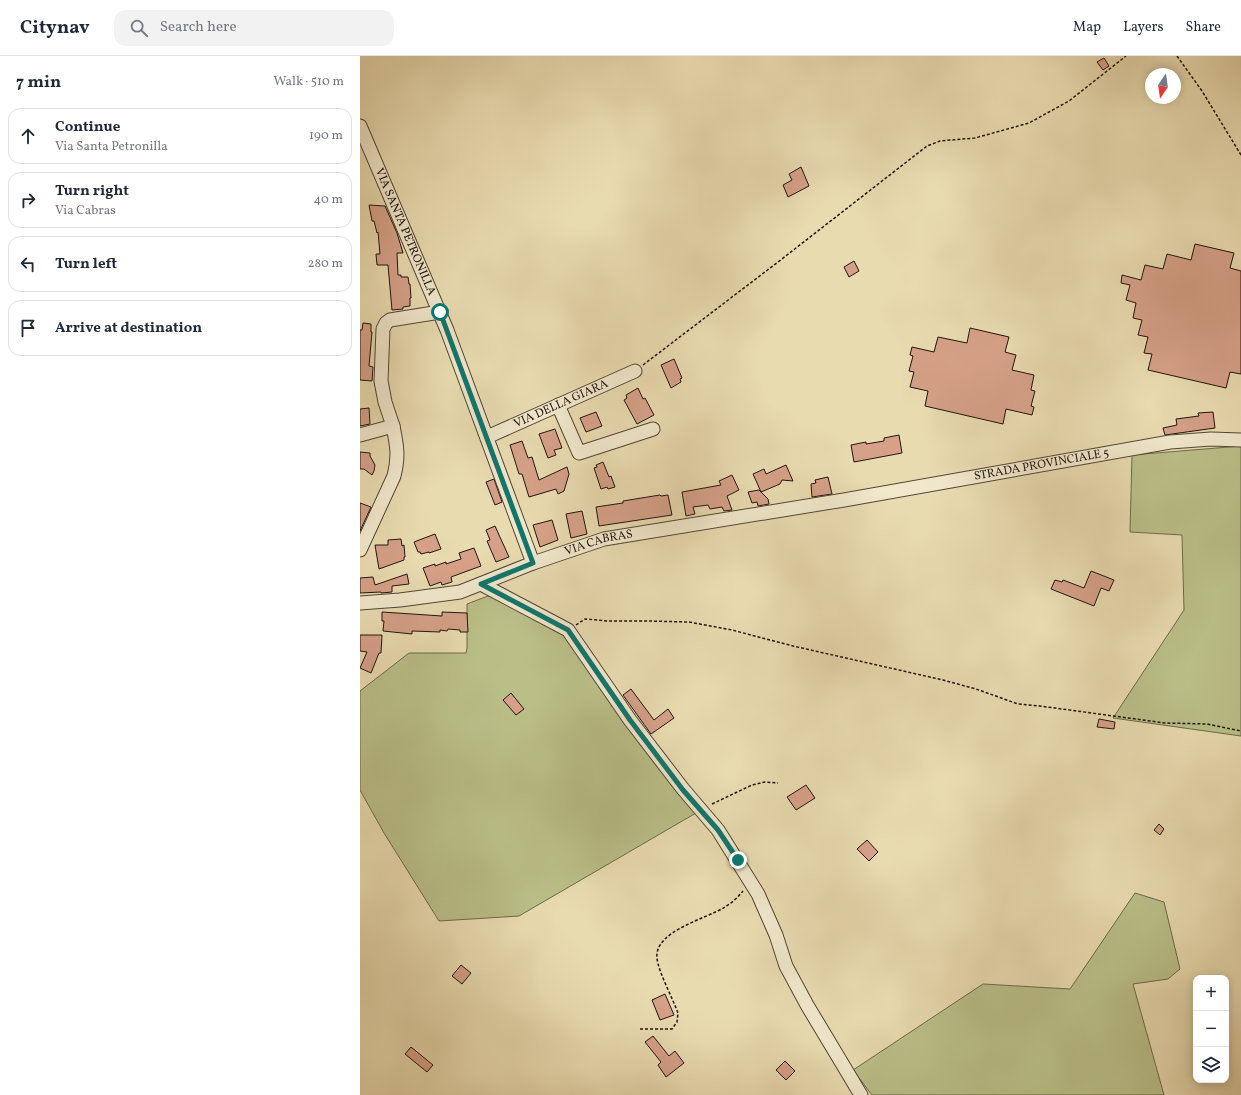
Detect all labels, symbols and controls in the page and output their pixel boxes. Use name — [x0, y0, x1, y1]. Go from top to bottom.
search box — [114, 10, 394, 46]
text: Citynav — [20, 15, 90, 41]
icon: search — [128, 17, 150, 39]
text: Search here — [160, 17, 237, 38]
text: Map — [1073, 18, 1101, 37]
text: Layers — [1123, 18, 1163, 37]
text: Share — [1185, 18, 1221, 37]
north arrow — [1145, 68, 1181, 104]
text: 7 min — [16, 71, 61, 94]
text: Walk · 510 m — [273, 73, 344, 91]
text: Continue — [55, 117, 120, 138]
icon: ahead — [17, 125, 39, 147]
text: 190 m — [309, 127, 343, 145]
text: Via Santa Petronilla — [55, 138, 168, 156]
street label: VIA SANTA PETRONILLA — [371, 166, 440, 298]
text: Turn right — [55, 181, 129, 202]
icon: right — [17, 189, 39, 211]
text: 40 m — [314, 191, 343, 209]
text: Via Cabras — [55, 202, 116, 220]
icon: left — [17, 253, 39, 275]
text: Turn left — [55, 254, 117, 275]
text: 280 m — [307, 255, 343, 273]
route start — [431, 303, 449, 321]
icon: arrive — [17, 317, 39, 339]
text: Arrive at destination — [55, 318, 202, 339]
street label: VIA DELLA GIARA — [511, 376, 611, 432]
street label: STRADA PROVINCIALE 5 — [973, 445, 1111, 485]
street label: VIA CABRAS — [562, 526, 634, 560]
route end — [729, 851, 747, 869]
map controls — [1193, 975, 1229, 1083]
button: + — [1193, 975, 1229, 1011]
button: − — [1193, 1011, 1229, 1047]
button: layers — [1193, 1047, 1229, 1083]

